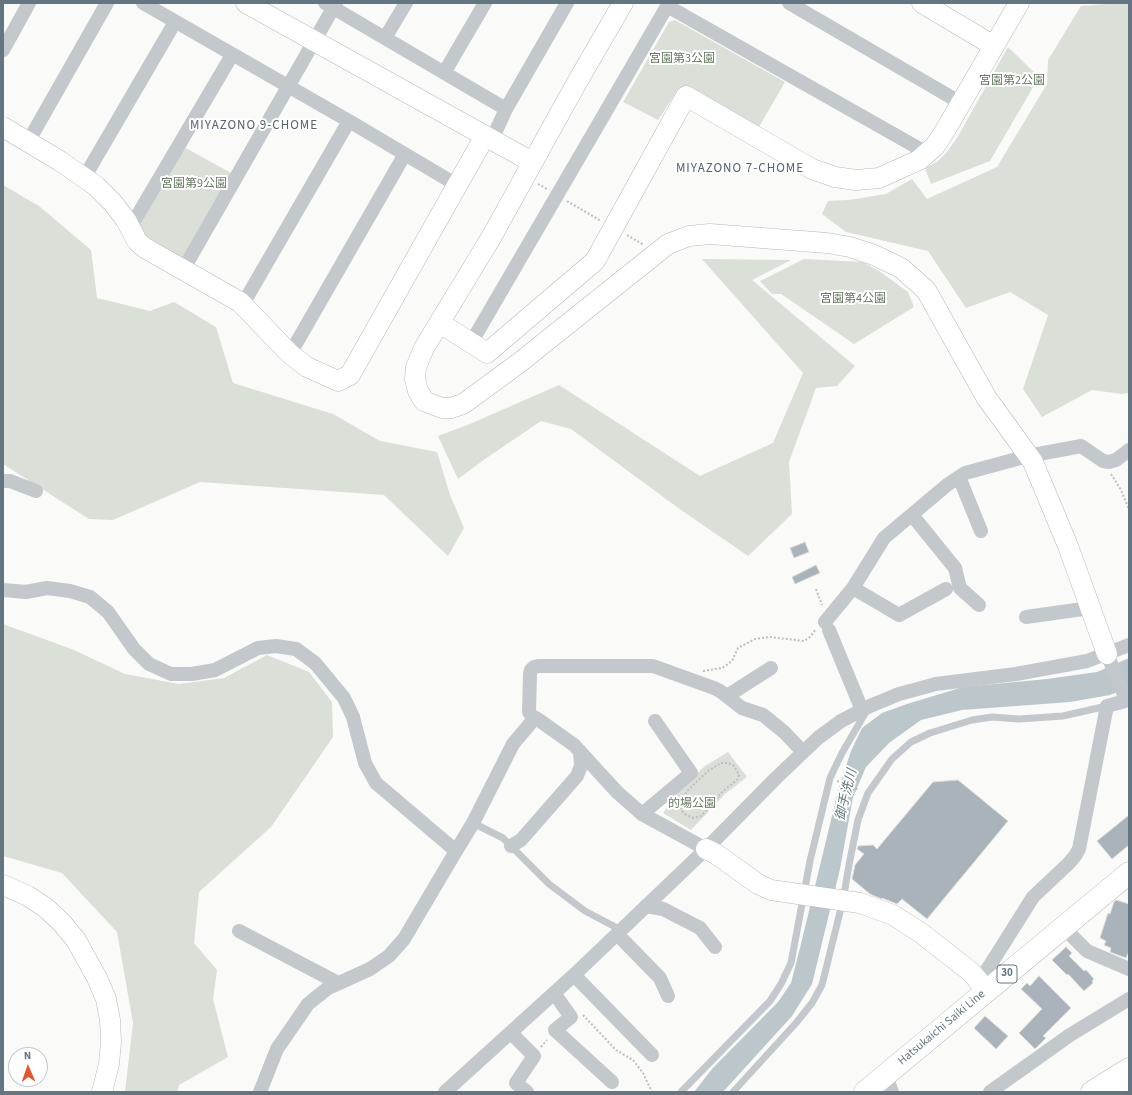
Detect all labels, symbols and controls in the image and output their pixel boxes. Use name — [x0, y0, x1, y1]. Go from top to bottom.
park label: 宮園第3公園 — [649, 52, 715, 66]
park label: 宮園第2公園 — [979, 74, 1045, 88]
district label: MIYAZONO 9-CHOME — [190, 118, 318, 134]
district label: MIYAZONO 7-CHOME — [676, 161, 804, 177]
park label: 宮園第9公園 — [161, 177, 227, 191]
park label: 宮園第4公園 — [820, 292, 886, 306]
water label: 御手洗川 — [833, 768, 861, 822]
park label: 的場公園 — [668, 797, 716, 811]
road number: 30 — [997, 965, 1017, 983]
street label: Hatsukaichi Saiki Line — [895, 987, 989, 1069]
north arrow — [8, 1047, 48, 1087]
text: N — [24, 1048, 32, 1063]

